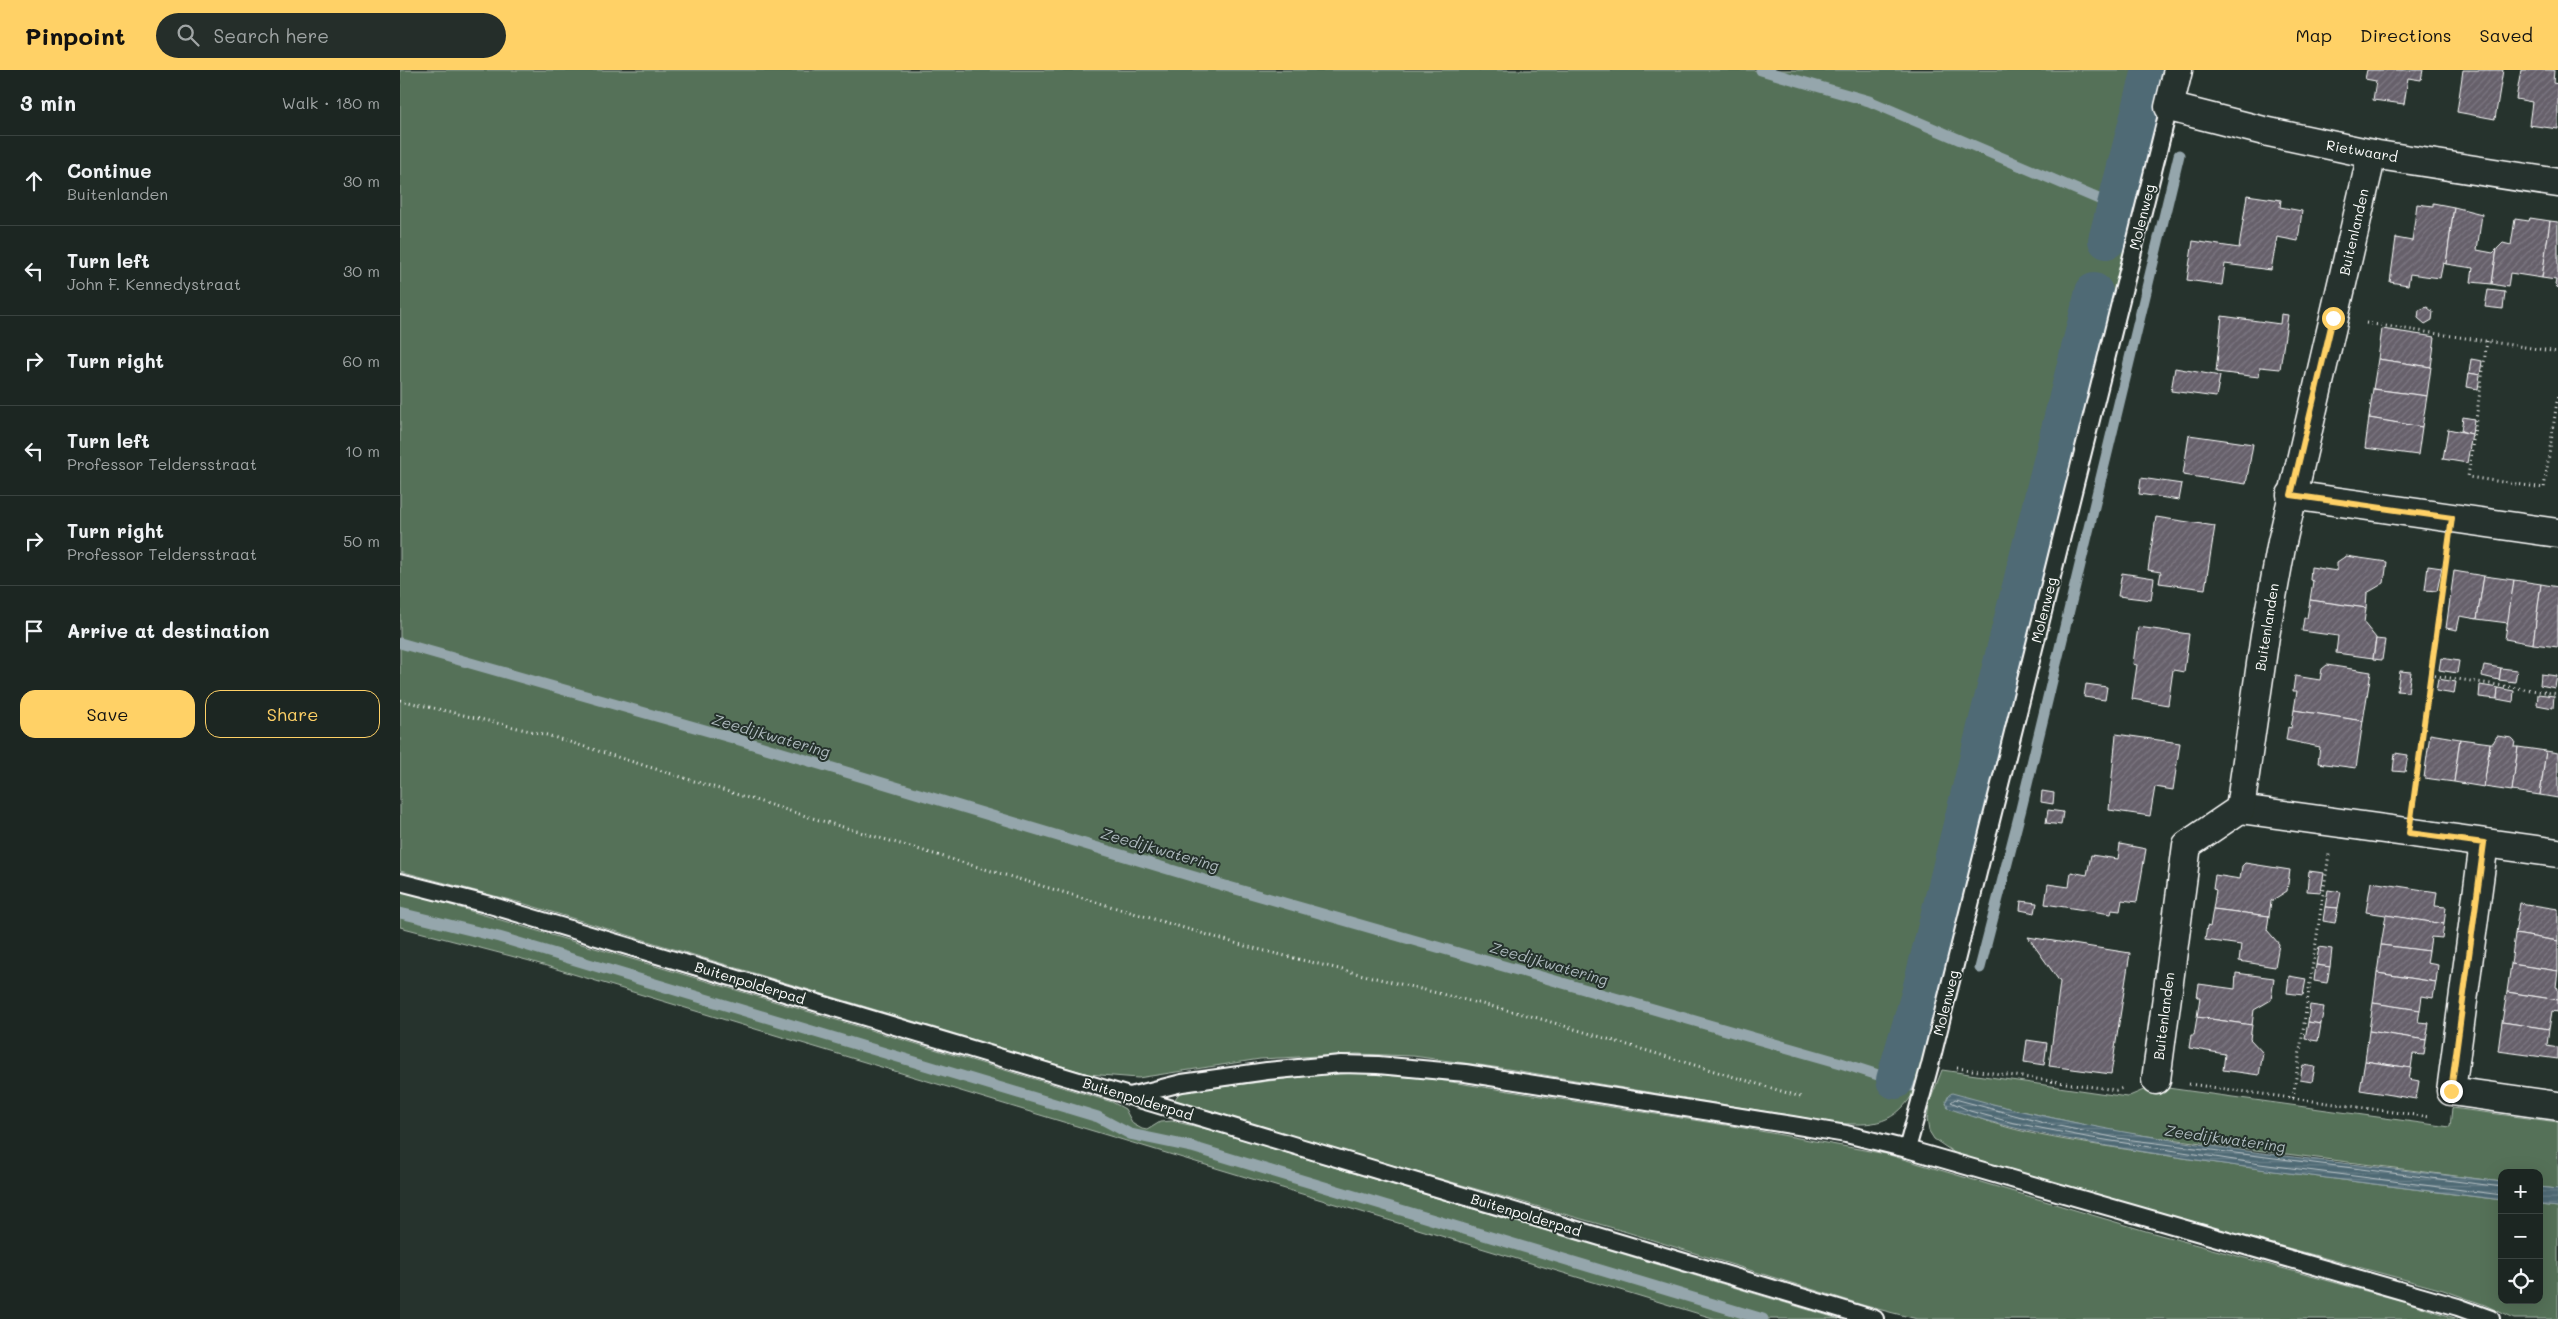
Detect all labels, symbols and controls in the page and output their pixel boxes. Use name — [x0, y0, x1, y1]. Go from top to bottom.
search box — [156, 13, 506, 58]
text: Pinpoint — [25, 20, 126, 51]
icon: search — [174, 21, 202, 49]
text: Search here — [214, 23, 329, 48]
text: Map — [2295, 23, 2332, 47]
text: Directions — [2360, 23, 2452, 47]
text: Saved — [2480, 23, 2533, 47]
text: 3 min — [20, 89, 76, 116]
text: Walk · 180 m — [282, 92, 380, 113]
street label: Rietwaard — [2325, 135, 2399, 166]
text: Continue — [67, 158, 152, 183]
icon: ahead — [20, 167, 48, 195]
text: 30 m — [343, 170, 380, 191]
street label: Molenweg — [2124, 182, 2159, 252]
text: Buitenlanden — [67, 183, 168, 204]
street label: Buitenlanden — [2334, 187, 2373, 277]
text: Turn left — [67, 248, 150, 273]
icon: left — [20, 257, 48, 285]
text: 30 m — [343, 260, 380, 281]
text: John F. Kennedystraat — [67, 273, 241, 294]
route start — [2322, 307, 2345, 330]
icon: right — [20, 347, 48, 375]
text: Turn right — [67, 348, 164, 373]
text: 60 m — [343, 350, 380, 371]
text: Turn left — [67, 428, 150, 453]
icon: left — [20, 437, 48, 465]
text: 10 m — [345, 440, 380, 461]
text: Professor Teldersstraat — [67, 453, 257, 474]
text: Turn right — [67, 518, 164, 543]
icon: right — [20, 527, 48, 555]
text: 50 m — [343, 530, 380, 551]
text: Professor Teldersstraat — [67, 543, 257, 564]
street label: Molenweg — [2026, 575, 2061, 645]
street label: Buitenlanden — [2250, 582, 2283, 672]
icon: arrive — [20, 617, 48, 645]
text: Arrive at destination — [67, 618, 270, 643]
button: Save — [20, 690, 195, 738]
button: Share — [205, 690, 380, 738]
water label: Zeedijkwatering — [710, 709, 833, 762]
water label: Zeedijkwatering — [1099, 823, 1222, 876]
water label: Zeedijkwatering — [1488, 937, 1611, 990]
street label: Buitenpolderpad — [693, 957, 808, 1008]
street label: Molenweg — [1928, 968, 1963, 1038]
street label: Buitenlanden — [2149, 971, 2178, 1061]
street label: Buitenpolderpad — [1081, 1073, 1196, 1124]
route end — [2440, 1080, 2463, 1103]
water label: Zeedijkwatering — [2163, 1120, 2287, 1156]
map controls — [2498, 1169, 2543, 1304]
button: + — [2498, 1169, 2543, 1214]
street label: Buitenpolderpad — [1469, 1189, 1584, 1240]
button: − — [2498, 1214, 2543, 1259]
button: locate — [2498, 1259, 2543, 1304]

